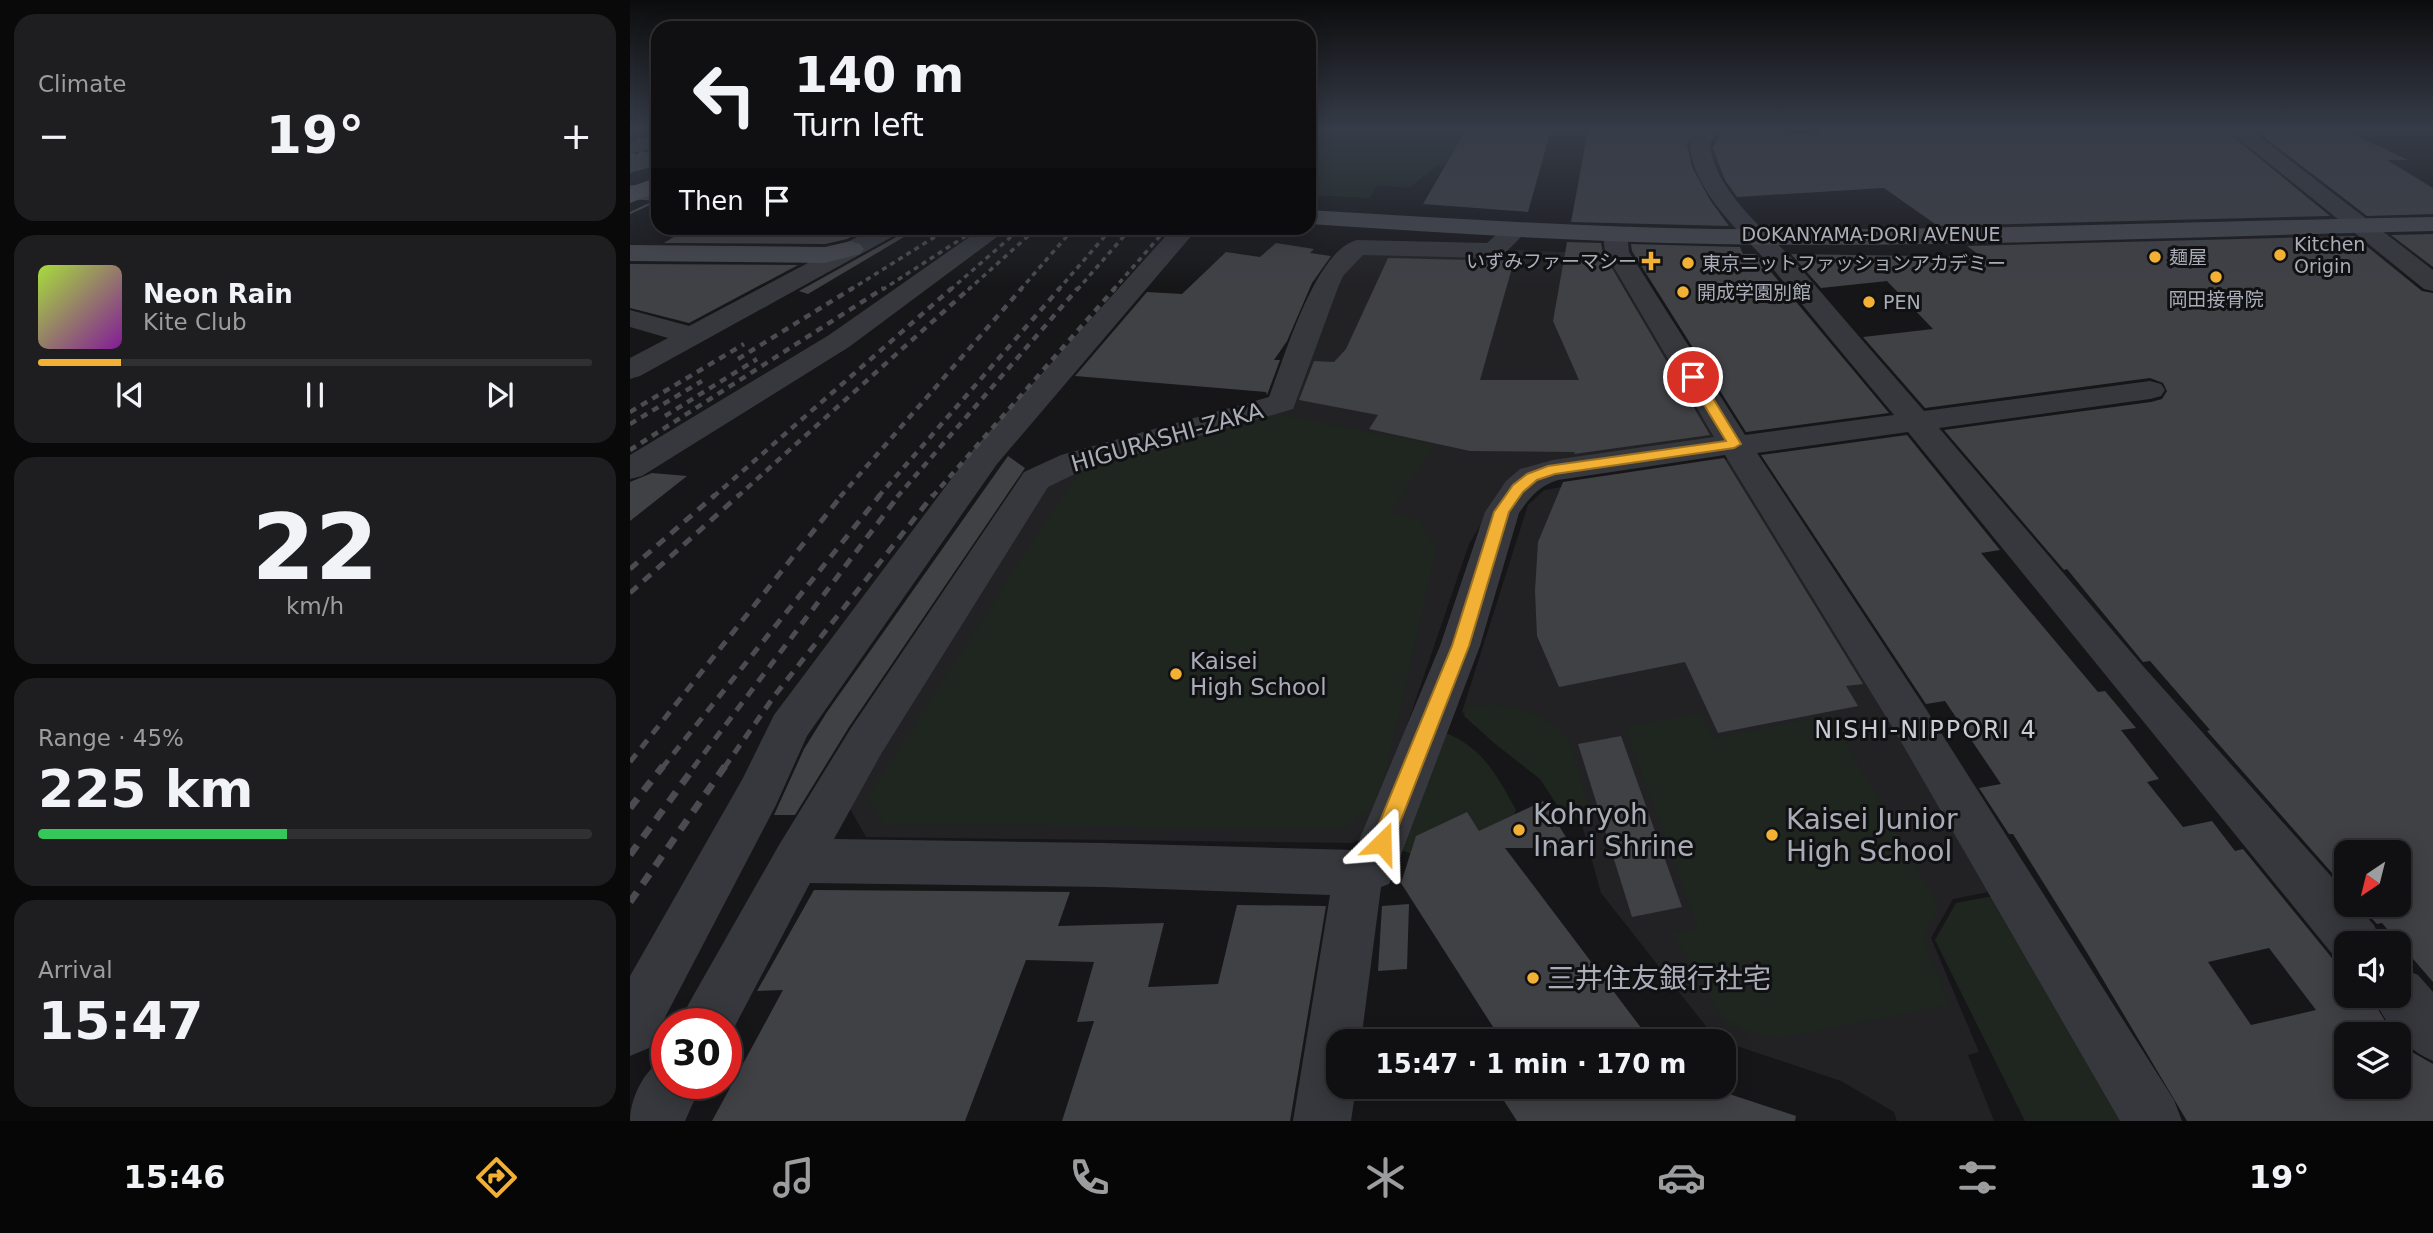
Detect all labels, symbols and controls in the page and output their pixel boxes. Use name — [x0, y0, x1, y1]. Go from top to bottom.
text: 140 m — [794, 47, 964, 104]
icon: left — [679, 49, 770, 140]
text: Climate — [38, 71, 127, 97]
text: 19° — [266, 105, 364, 165]
text: Turn left — [794, 106, 924, 144]
text: − — [38, 114, 70, 158]
text: + — [560, 114, 592, 158]
icon: arrive — [758, 182, 796, 220]
text: Then — [679, 186, 744, 216]
street label: DOKANYAMA-DORI AVENUE — [1741, 223, 2001, 245]
place label: Kitchen Origin — [2294, 233, 2365, 277]
place label: 麺屋 — [2169, 246, 2207, 268]
marker: Kitchen Origin — [2272, 247, 2288, 263]
marker: 麺屋 — [2147, 249, 2163, 265]
place label: いずみファーマシー — [1466, 250, 1637, 272]
place label: 東京ニットファッションアカデミー — [1702, 252, 2006, 274]
marker: いずみファーマシー — [1643, 253, 1659, 269]
marker: 東京ニットファッションアカデミー — [1680, 255, 1696, 271]
marker: 岡田接骨院 — [2208, 269, 2224, 285]
text: Neon Rain — [143, 279, 293, 309]
place label: 開成学園別館 — [1697, 281, 1811, 303]
marker: 開成学園別館 — [1675, 284, 1691, 300]
place label: 岡田接骨院 — [2168, 288, 2264, 310]
place label: PEN — [1883, 291, 1921, 313]
marker: PEN — [1861, 294, 1877, 310]
text: Kite Club — [143, 309, 247, 335]
pin — [1663, 347, 1723, 407]
icon: arrive — [1674, 358, 1712, 396]
icon: previous — [111, 376, 149, 414]
icon: pause — [296, 376, 334, 414]
icon: next — [481, 376, 519, 414]
street label: HIGURASHI-ZAKA — [1068, 397, 1266, 477]
text: 22 — [252, 495, 378, 600]
text: km/h — [286, 593, 344, 619]
place label: Kaisei High School — [1190, 648, 1327, 700]
marker: Kaisei High School — [1168, 666, 1184, 682]
district label: NISHI-NIPPORI 4 — [1814, 716, 2038, 744]
text: Range · 45% — [38, 725, 184, 751]
text: 225 km — [38, 759, 253, 819]
place label: Kohryoh Inari Shrine — [1533, 798, 1694, 863]
place label: Kaisei Junior High School — [1786, 803, 1958, 868]
position arrow — [1345, 806, 1419, 880]
marker: Kohryoh Inari Shrine — [1511, 822, 1527, 838]
marker: Kaisei Junior High School — [1764, 827, 1780, 843]
north arrow — [2334, 840, 2412, 917]
map controls — [2334, 840, 2411, 1099]
button: sound — [2334, 931, 2411, 1008]
text: Arrival — [38, 957, 113, 983]
place label: 三井住友銀行社宅 — [1547, 962, 1771, 995]
marker: 三井住友銀行社宅 — [1525, 970, 1541, 986]
text: 15:47 — [38, 991, 204, 1051]
speed limit sign: 30 — [651, 1008, 742, 1099]
button: layers — [2334, 1022, 2411, 1099]
text: 15:47 · 1 min · 170 m — [1376, 1049, 1686, 1079]
icon: directions — [472, 1153, 521, 1202]
icon: music — [769, 1153, 818, 1202]
icon: phone — [1065, 1153, 1114, 1202]
icon: climate — [1361, 1153, 1410, 1202]
icon: car — [1657, 1153, 1706, 1202]
icon: filters — [1953, 1153, 2002, 1202]
text: 15:46 — [124, 1158, 225, 1196]
text: 19° — [2249, 1158, 2309, 1196]

